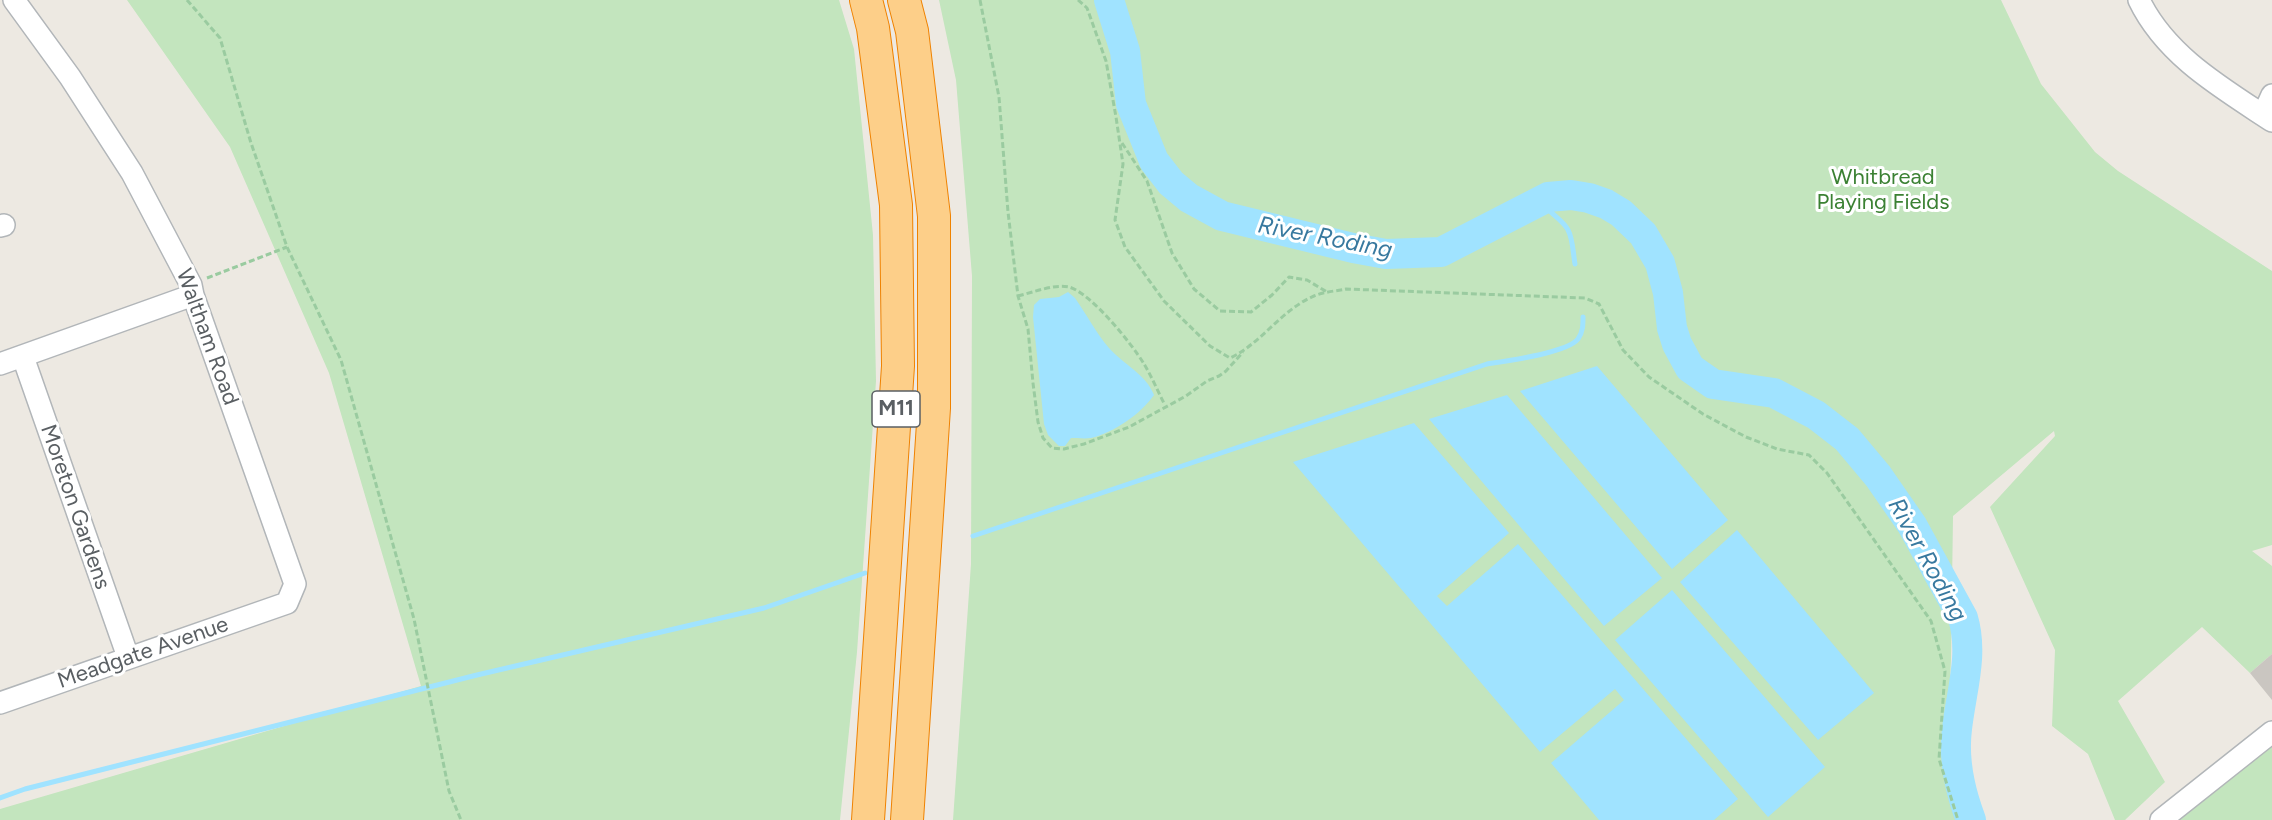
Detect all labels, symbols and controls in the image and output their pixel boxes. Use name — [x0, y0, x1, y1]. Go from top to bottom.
park label: Whitbread Playing Fields — [1817, 165, 1949, 216]
water label: River Roding — [1255, 211, 1395, 265]
street label: Waltham Road — [170, 265, 244, 409]
road number: M11 — [872, 391, 920, 427]
street label: Moreton Gardens — [34, 421, 116, 593]
water label: River Roding — [1881, 493, 1973, 627]
street label: Meadgate Avenue — [54, 611, 232, 695]

